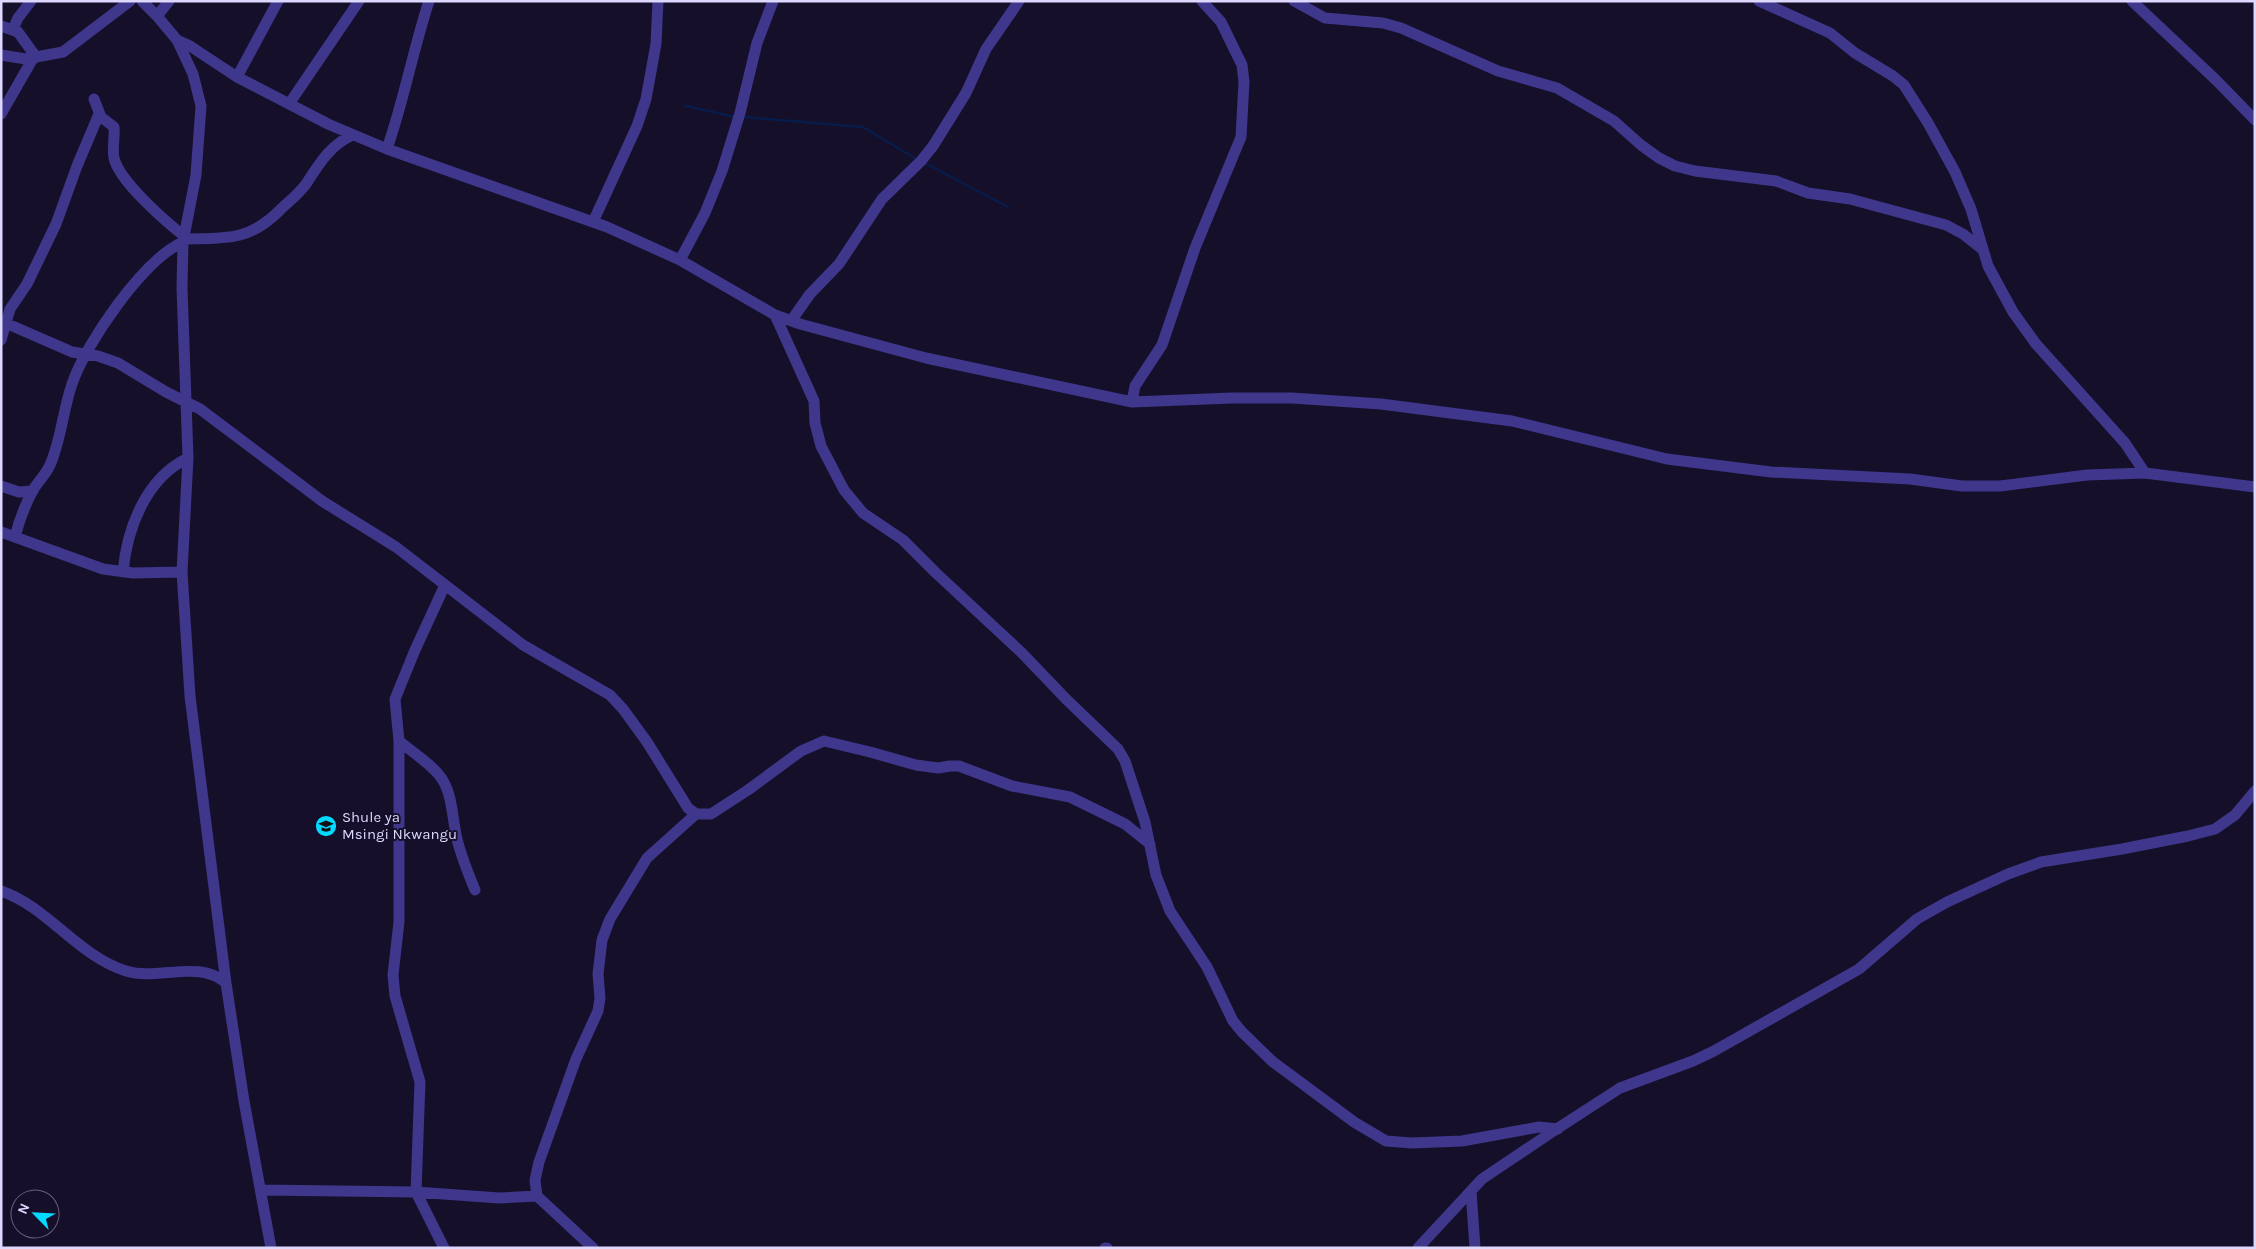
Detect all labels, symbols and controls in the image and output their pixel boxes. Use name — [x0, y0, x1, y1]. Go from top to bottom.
place label: Shule ya Msingi Nkwangu — [342, 808, 457, 843]
school or university icon: Shule ya Msingi Nkwangu — [314, 814, 338, 838]
north arrow — [10, 1189, 60, 1239]
text: N — [14, 1201, 33, 1217]

